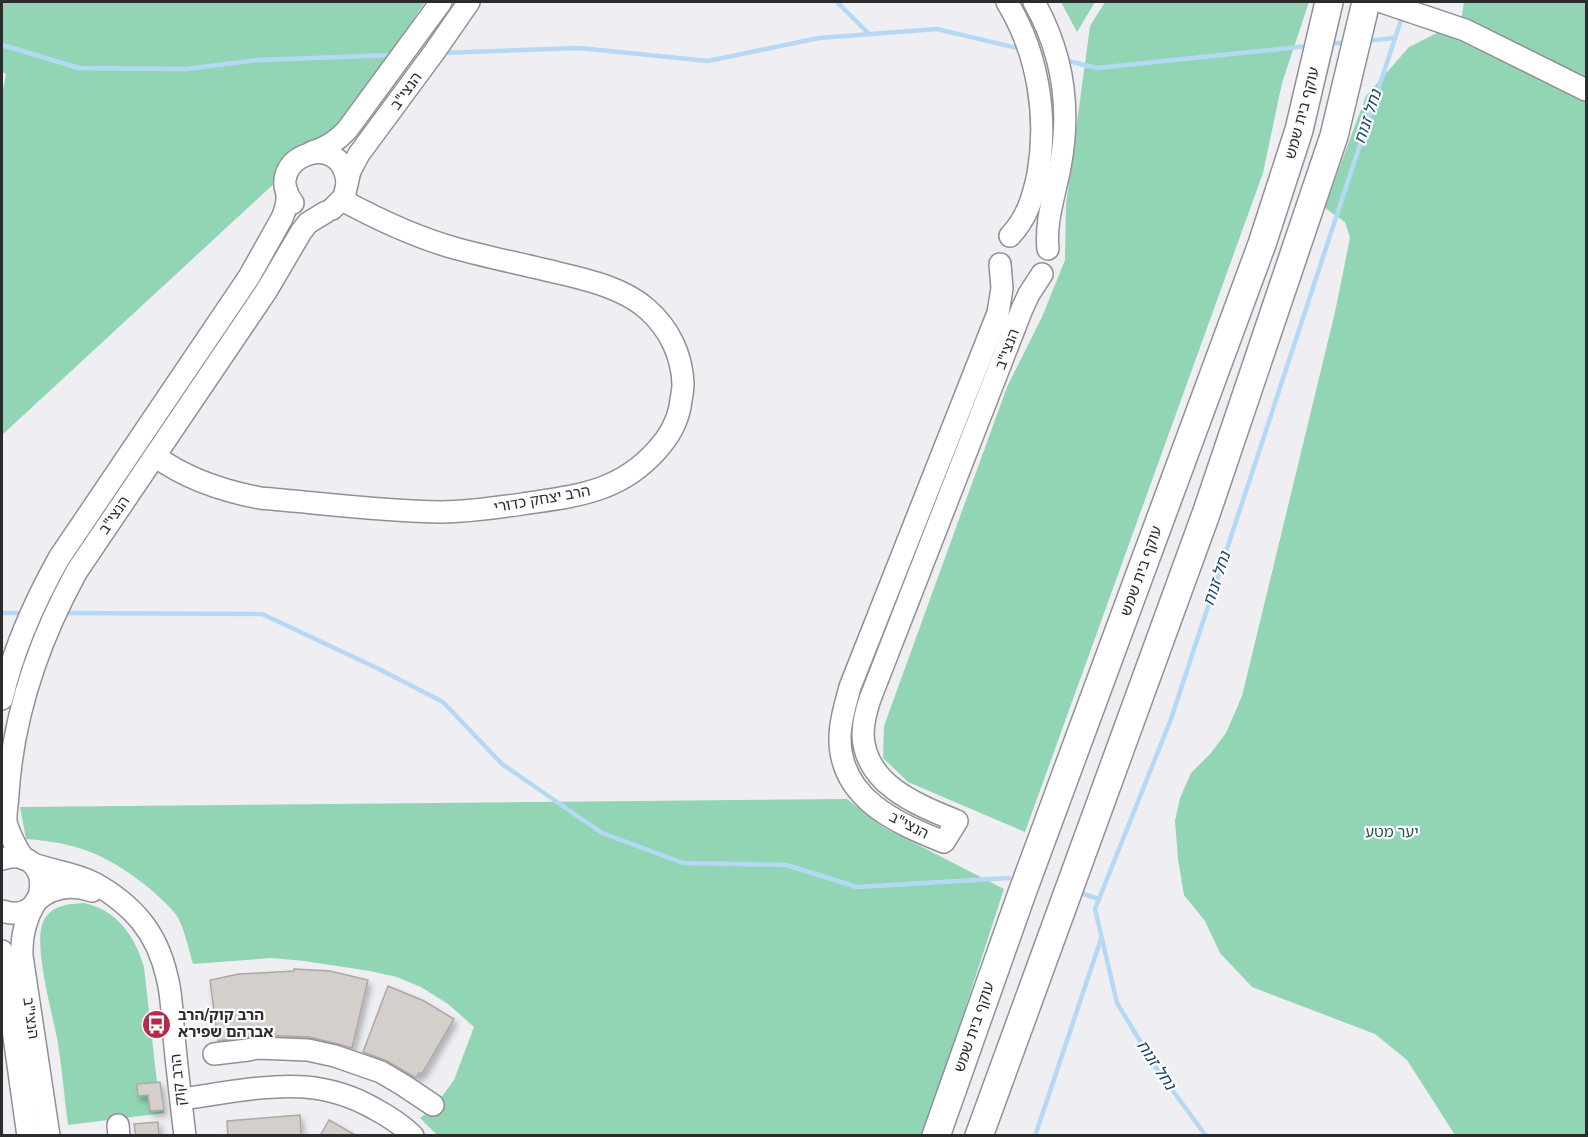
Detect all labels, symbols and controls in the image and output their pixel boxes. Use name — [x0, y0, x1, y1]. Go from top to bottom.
street label: עוקף בית שמש — [1280, 65, 1324, 161]
street label: הנצי"ב — [386, 68, 426, 114]
water label: נחל זנוח — [1349, 86, 1387, 147]
street label: הנצי"ב — [990, 326, 1024, 372]
street label: הרב יצחק כדורי — [492, 481, 592, 517]
street label: הנצי"ב — [94, 492, 134, 538]
street label: עוקף בית שמש — [1115, 523, 1167, 619]
water label: נחל זנוח — [1198, 548, 1236, 609]
street label: הנצי"ב — [886, 807, 932, 843]
park label: יער מטע — [1365, 822, 1419, 842]
street label: עוקף בית שמש — [949, 979, 999, 1075]
street label: הנצי"ב — [18, 996, 44, 1040]
place label: הרב קוק/הרב אברהם שפירא — [178, 1005, 273, 1042]
bus stop icon: הרב קוק/הרב אברהם שפירא — [141, 1008, 173, 1040]
water label: נחל זנוח — [1131, 1036, 1181, 1095]
street label: הרב קוק — [165, 1053, 191, 1107]

